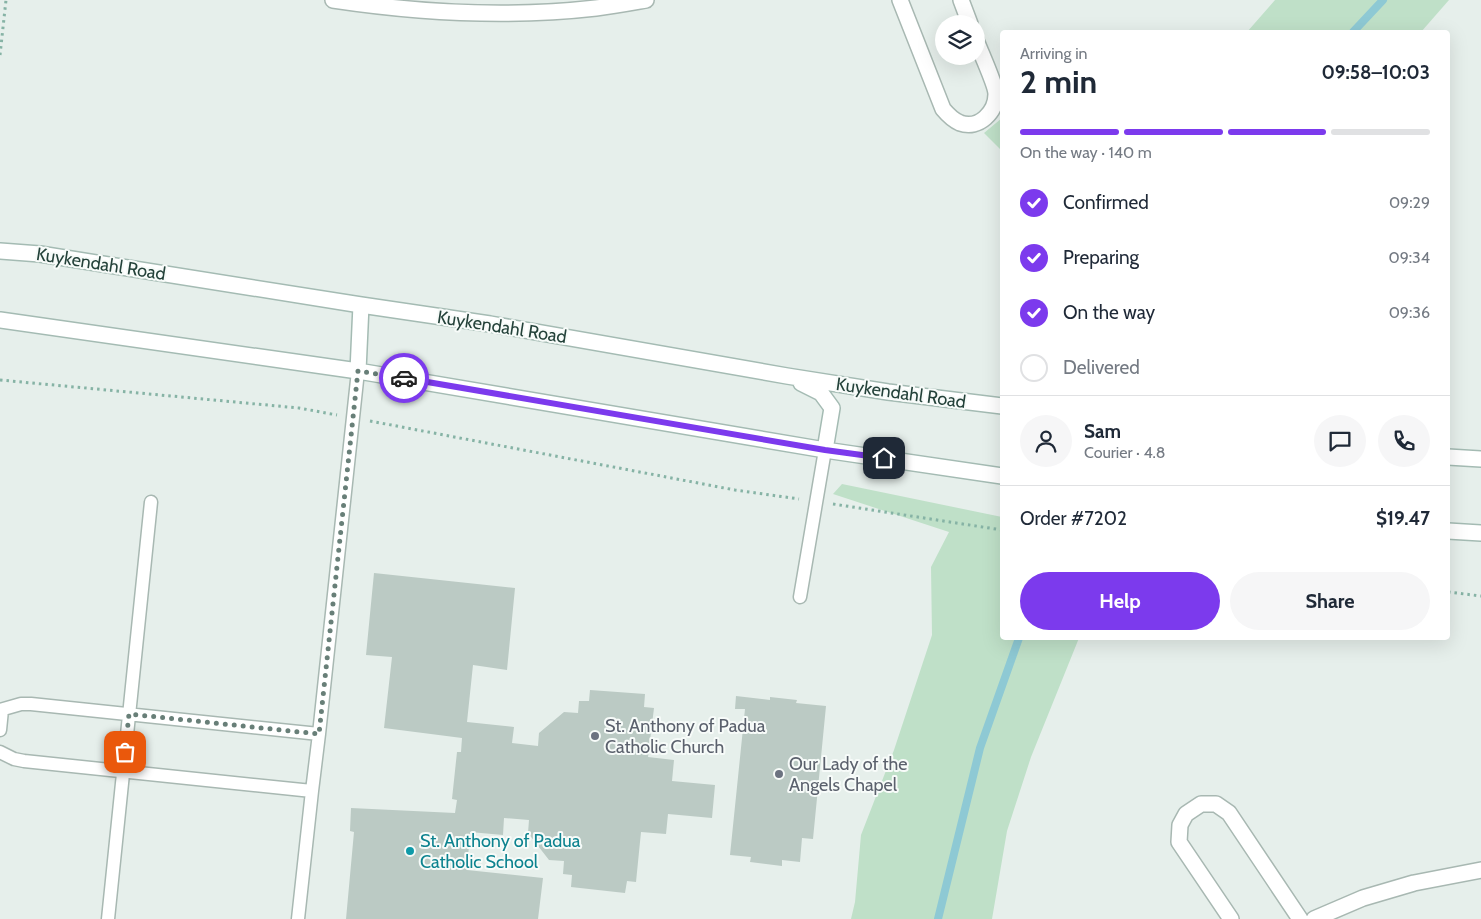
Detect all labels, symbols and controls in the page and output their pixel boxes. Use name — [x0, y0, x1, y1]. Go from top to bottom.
map controls — [935, 15, 985, 65]
button: layers — [935, 15, 985, 65]
text: Arriving in — [1020, 44, 1087, 63]
text: 09:58–10:03 — [1321, 61, 1430, 84]
text: 2 min — [1020, 62, 1097, 101]
text: On the way · 140 m — [1020, 143, 1152, 162]
icon: check — [1020, 189, 1048, 217]
text: Confirmed — [1063, 191, 1149, 214]
text: 09:29 — [1389, 193, 1430, 212]
street label: Kuykendahl Road — [35, 243, 167, 285]
icon: check — [1020, 244, 1048, 272]
text: Preparing — [1063, 246, 1139, 269]
text: 09:34 — [1389, 248, 1430, 267]
icon: check — [1020, 299, 1048, 327]
text: On the way — [1063, 301, 1155, 324]
text: 09:36 — [1389, 303, 1430, 322]
street label: Kuykendahl Road — [436, 306, 568, 348]
courier — [379, 353, 429, 403]
text: Delivered — [1063, 356, 1140, 379]
icon: car — [390, 364, 418, 392]
street label: Kuykendahl Road — [835, 373, 967, 413]
button: person — [1020, 415, 1072, 467]
button: chat — [1314, 415, 1366, 467]
button: phone — [1378, 415, 1430, 467]
text: Sam — [1084, 420, 1121, 443]
pin — [863, 437, 905, 479]
text: Courier · 4.8 — [1084, 443, 1166, 462]
icon: home — [870, 444, 898, 472]
text: Order #7202 — [1020, 507, 1127, 530]
text: $19.47 — [1376, 507, 1430, 530]
button: Help — [1020, 572, 1220, 630]
button: Share — [1230, 572, 1430, 630]
place label: St. Anthony of Padua Catholic Church — [605, 715, 766, 758]
marker: St. Anthony of Padua Catholic Church — [589, 730, 601, 742]
pin — [104, 731, 146, 773]
icon: bag — [111, 738, 139, 766]
place label: Our Lady of the Angels Chapel — [789, 753, 908, 796]
marker: Our Lady of the Angels Chapel — [773, 768, 785, 780]
place label: St. Anthony of Padua Catholic School — [420, 830, 581, 873]
marker: St. Anthony of Padua Catholic School — [404, 845, 416, 857]

